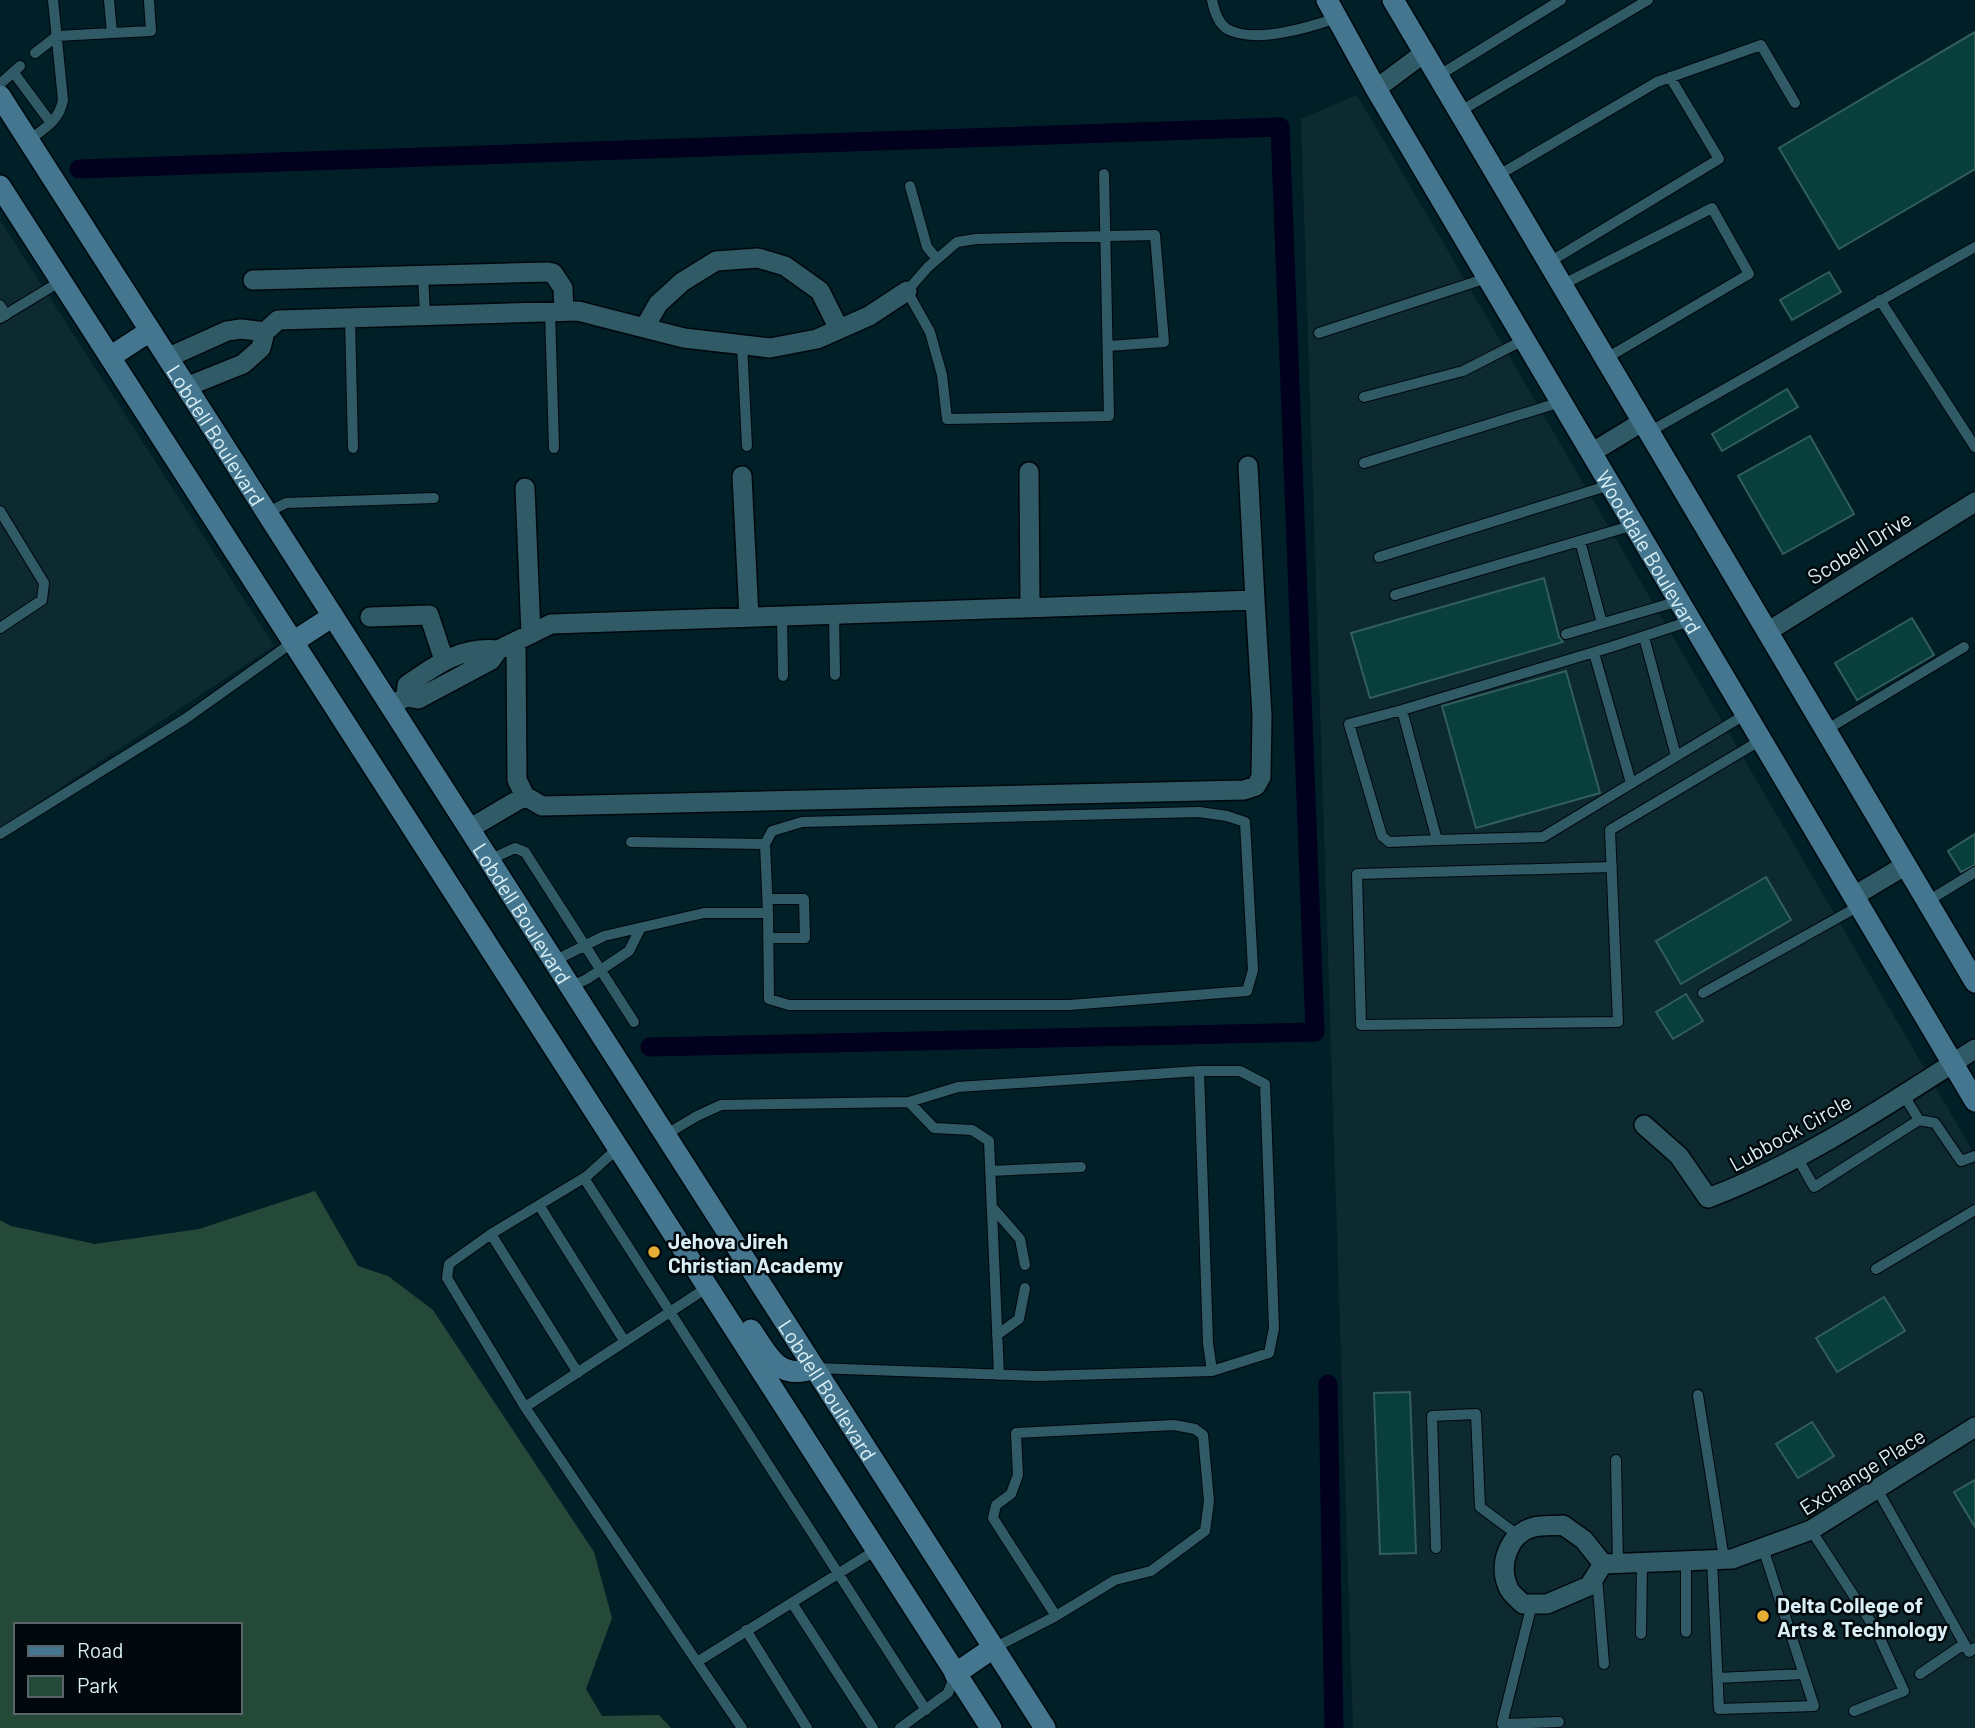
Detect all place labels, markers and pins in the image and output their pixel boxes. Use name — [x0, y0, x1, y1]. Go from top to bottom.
place label: Jehova Jireh Christian Academy — [668, 1228, 844, 1277]
marker: Jehova Jireh Christian Academy — [646, 1244, 662, 1260]
place label: Delta College of Arts & Technology — [1777, 1592, 1948, 1641]
marker: Delta College of Arts & Technology — [1755, 1608, 1771, 1624]

